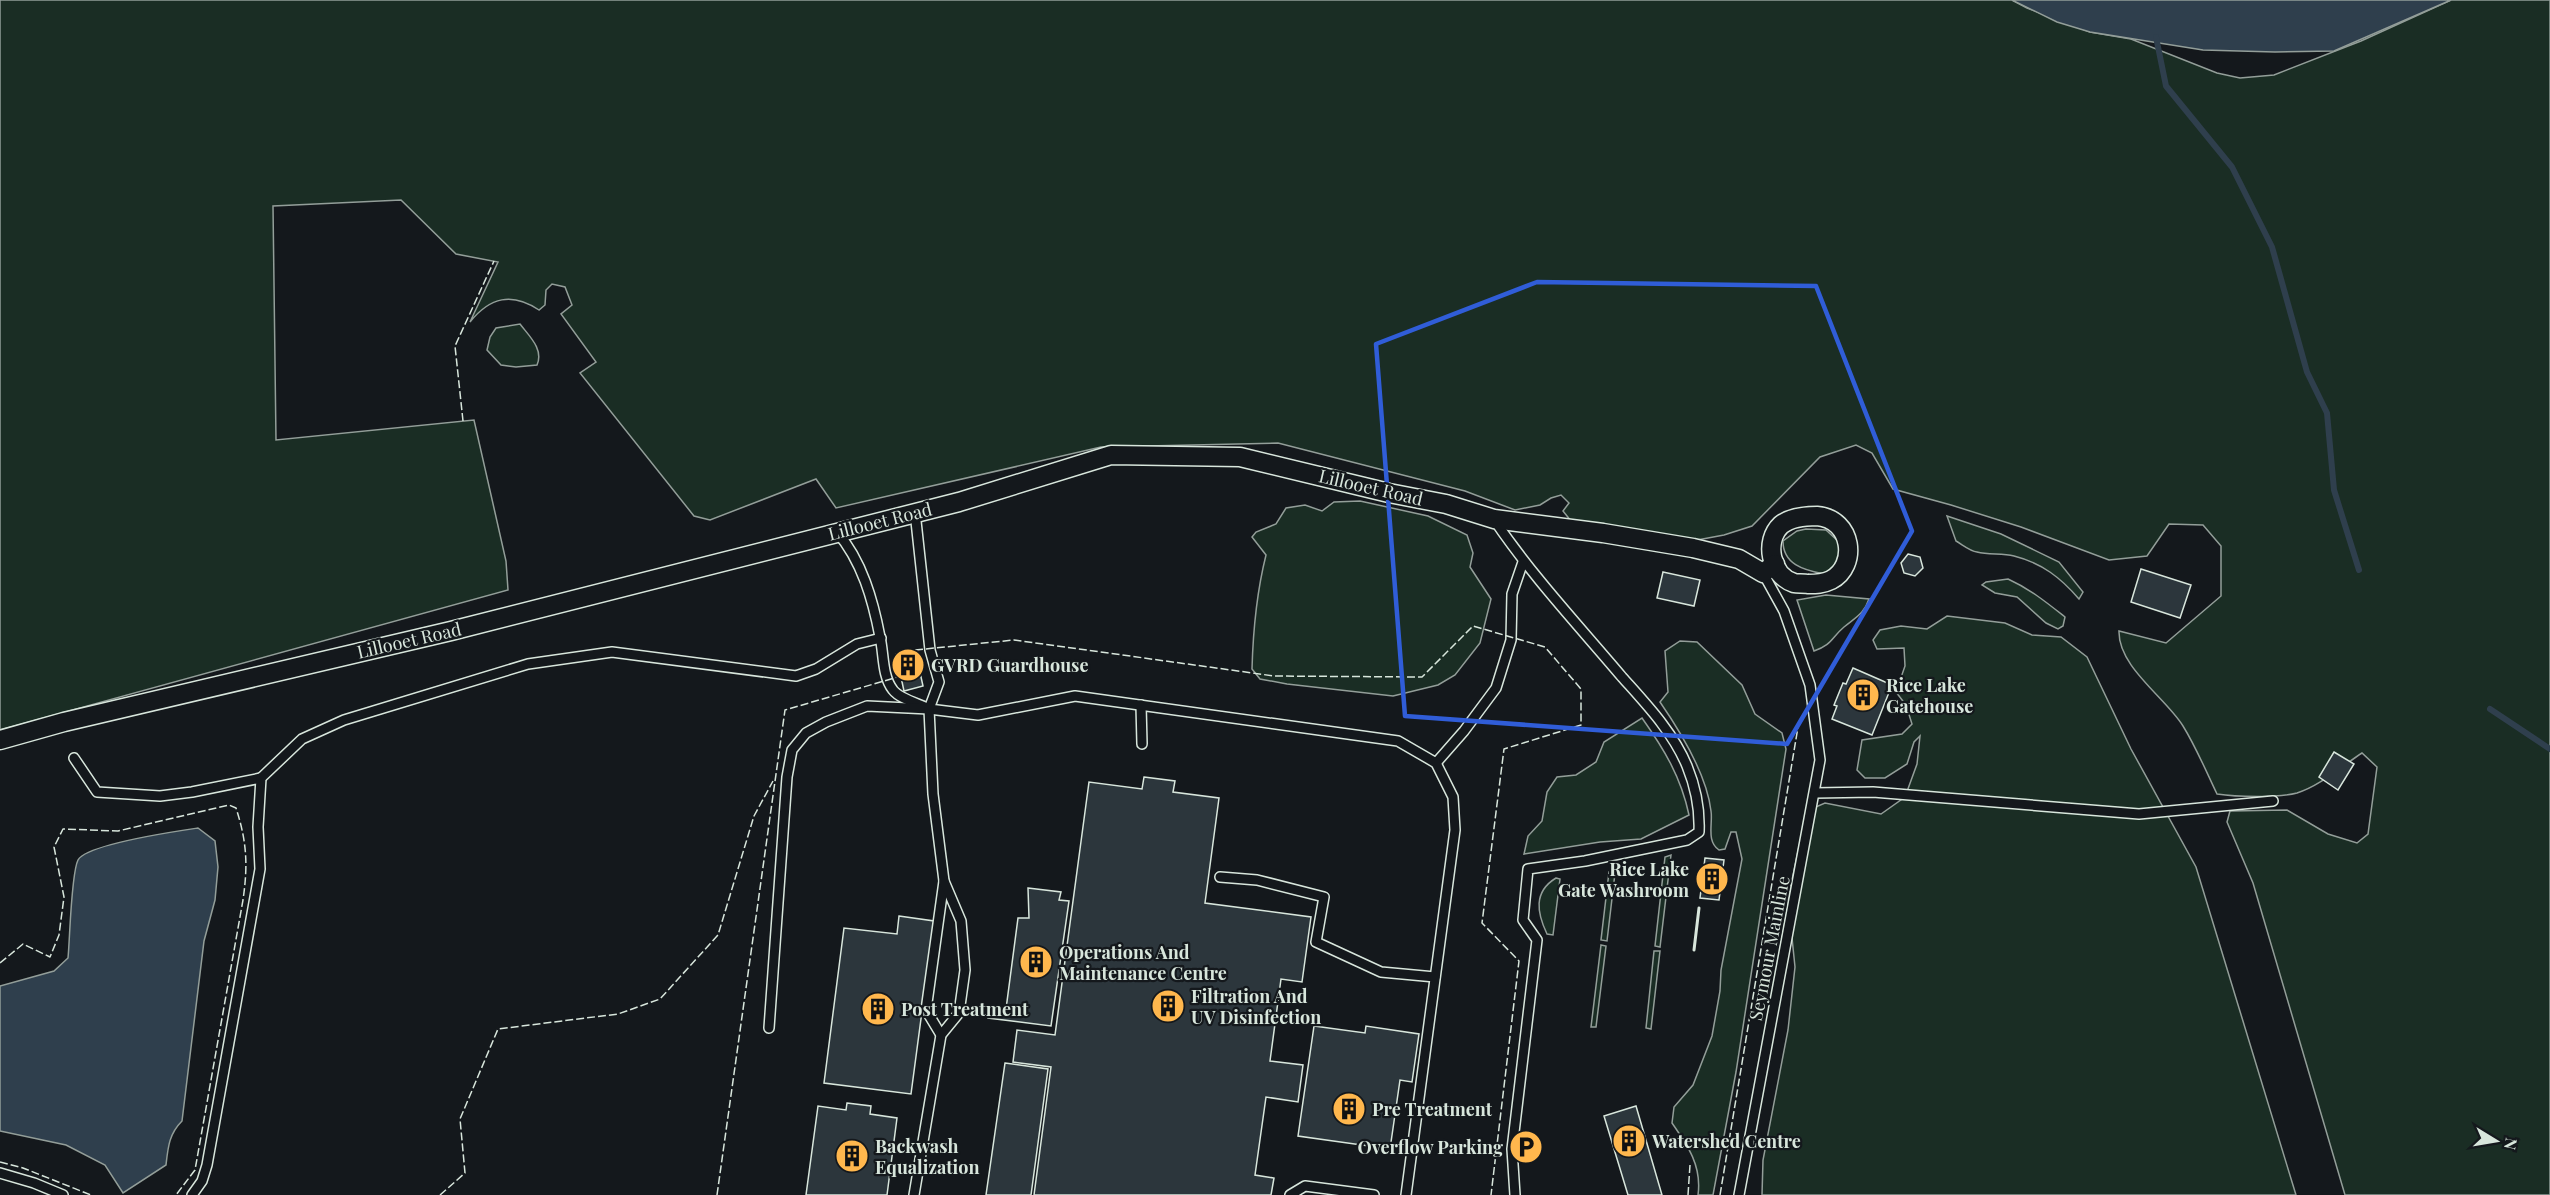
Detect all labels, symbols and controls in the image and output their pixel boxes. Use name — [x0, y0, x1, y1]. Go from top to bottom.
street label: Lillooet Road — [1317, 463, 1426, 511]
street label: Lillooet Road — [826, 496, 935, 546]
street label: Lillooet Road — [355, 616, 464, 664]
building icon: GVRD Guardhouse — [890, 647, 926, 683]
place label: GVRD Guardhouse — [931, 653, 1089, 677]
place label: Rice Lake Gatehouse — [1886, 673, 1973, 718]
building icon: Rice Lake Gatehouse — [1845, 677, 1881, 713]
place label: Rice Lake Gate Washroom — [1558, 857, 1690, 902]
building icon: Rice Lake Gate Washroom — [1694, 861, 1730, 897]
street label: Seymour Mainline — [1743, 874, 1795, 1022]
place label: Operations And Maintenance Centre — [1059, 940, 1227, 985]
building icon: Operations And Maintenance Centre — [1018, 944, 1054, 980]
place label: Filtration And UV Disinfection — [1191, 984, 1321, 1029]
building icon: Filtration And UV Disinfection — [1150, 988, 1186, 1024]
building icon: Post Treatment — [860, 991, 896, 1027]
place label: Post Treatment — [901, 997, 1029, 1021]
building icon: Pre Treatment — [1331, 1091, 1367, 1127]
place label: Pre Treatment — [1372, 1097, 1493, 1121]
north arrow — [2466, 1111, 2526, 1171]
building icon: Watershed Centre — [1611, 1123, 1647, 1159]
parking icon: Overflow Parking — [1508, 1129, 1544, 1165]
place label: Watershed Centre — [1651, 1129, 1801, 1153]
place label: Backwash Equalization — [875, 1134, 979, 1179]
place label: Overflow Parking — [1357, 1135, 1503, 1159]
text: N — [2500, 1136, 2523, 1152]
building icon: Backwash Equalization — [834, 1138, 870, 1174]

